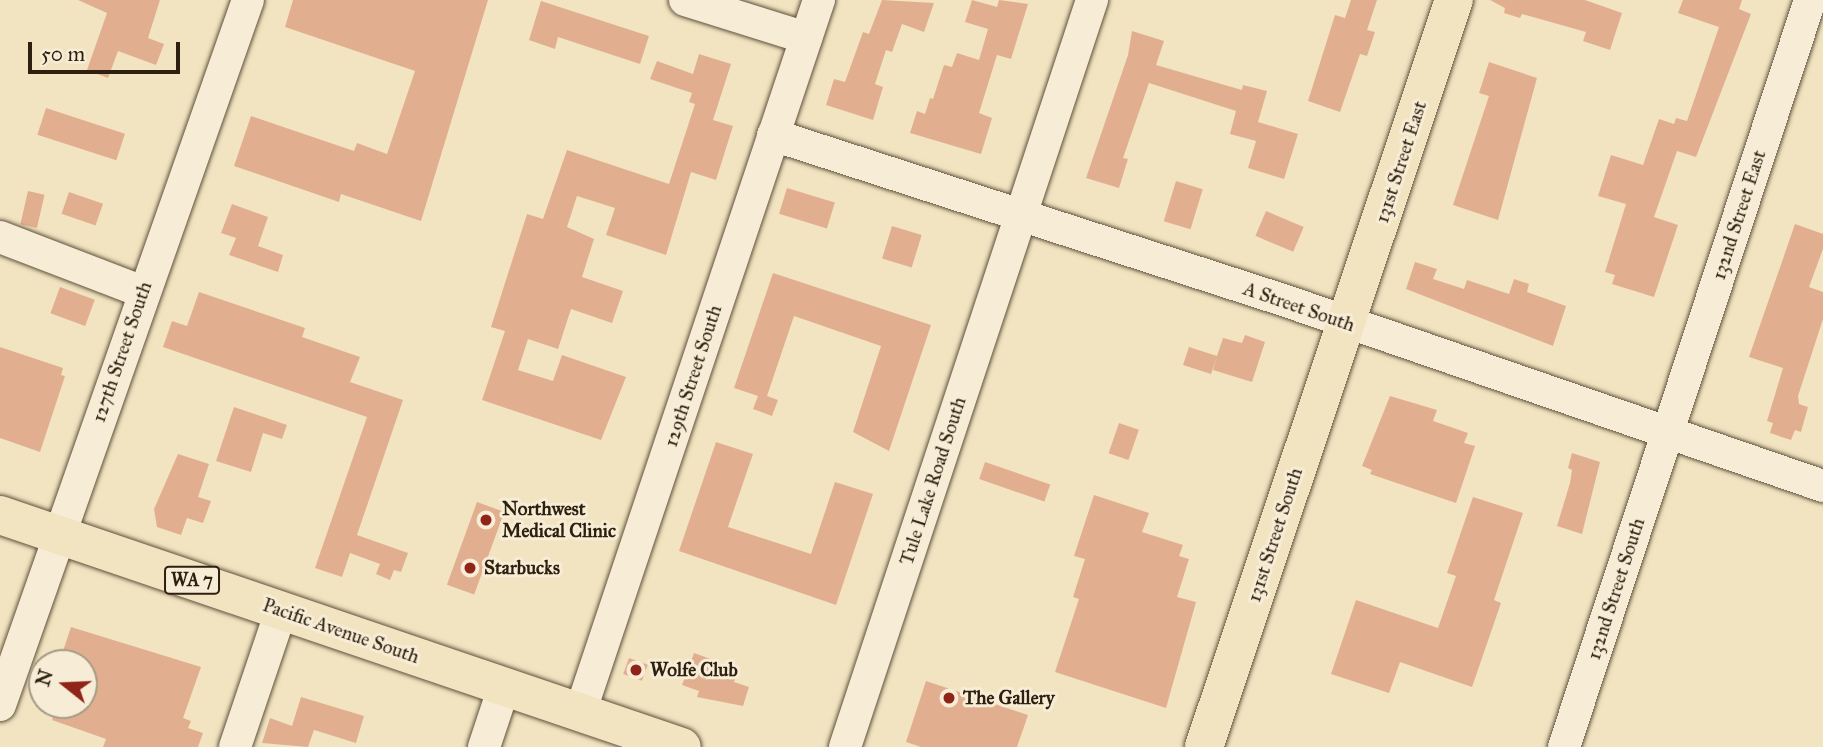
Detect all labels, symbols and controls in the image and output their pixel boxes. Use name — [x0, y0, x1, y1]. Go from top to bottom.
scale bar — [32, 28, 184, 72]
text: 50 m — [41, 41, 85, 67]
street label: 131st Street East — [1371, 98, 1431, 226]
street label: 132nd Street East — [1707, 147, 1771, 283]
street label: A Street South — [1240, 277, 1358, 337]
street label: 127th Street South — [87, 279, 157, 425]
street label: 129th Street South — [659, 302, 727, 450]
street label: Tule Lake Road South — [895, 394, 971, 568]
street label: 131st Street South — [1243, 465, 1307, 605]
place label: Northwest Medical Clinic — [502, 498, 616, 542]
marker: Northwest Medical Clinic — [476, 510, 496, 530]
street label: 132nd Street South — [1582, 515, 1650, 663]
place label: Starbucks — [484, 557, 560, 579]
marker: Starbucks — [462, 560, 478, 576]
road number: WA 7 — [164, 566, 220, 594]
street label: Pacific Avenue South — [260, 594, 422, 668]
north arrow — [28, 649, 98, 719]
place label: Wolfe Club — [650, 659, 738, 681]
marker: Wolfe Club — [628, 662, 644, 678]
text: N — [31, 667, 58, 689]
place label: The Gallery — [963, 687, 1055, 709]
marker: The Gallery — [941, 690, 957, 706]

